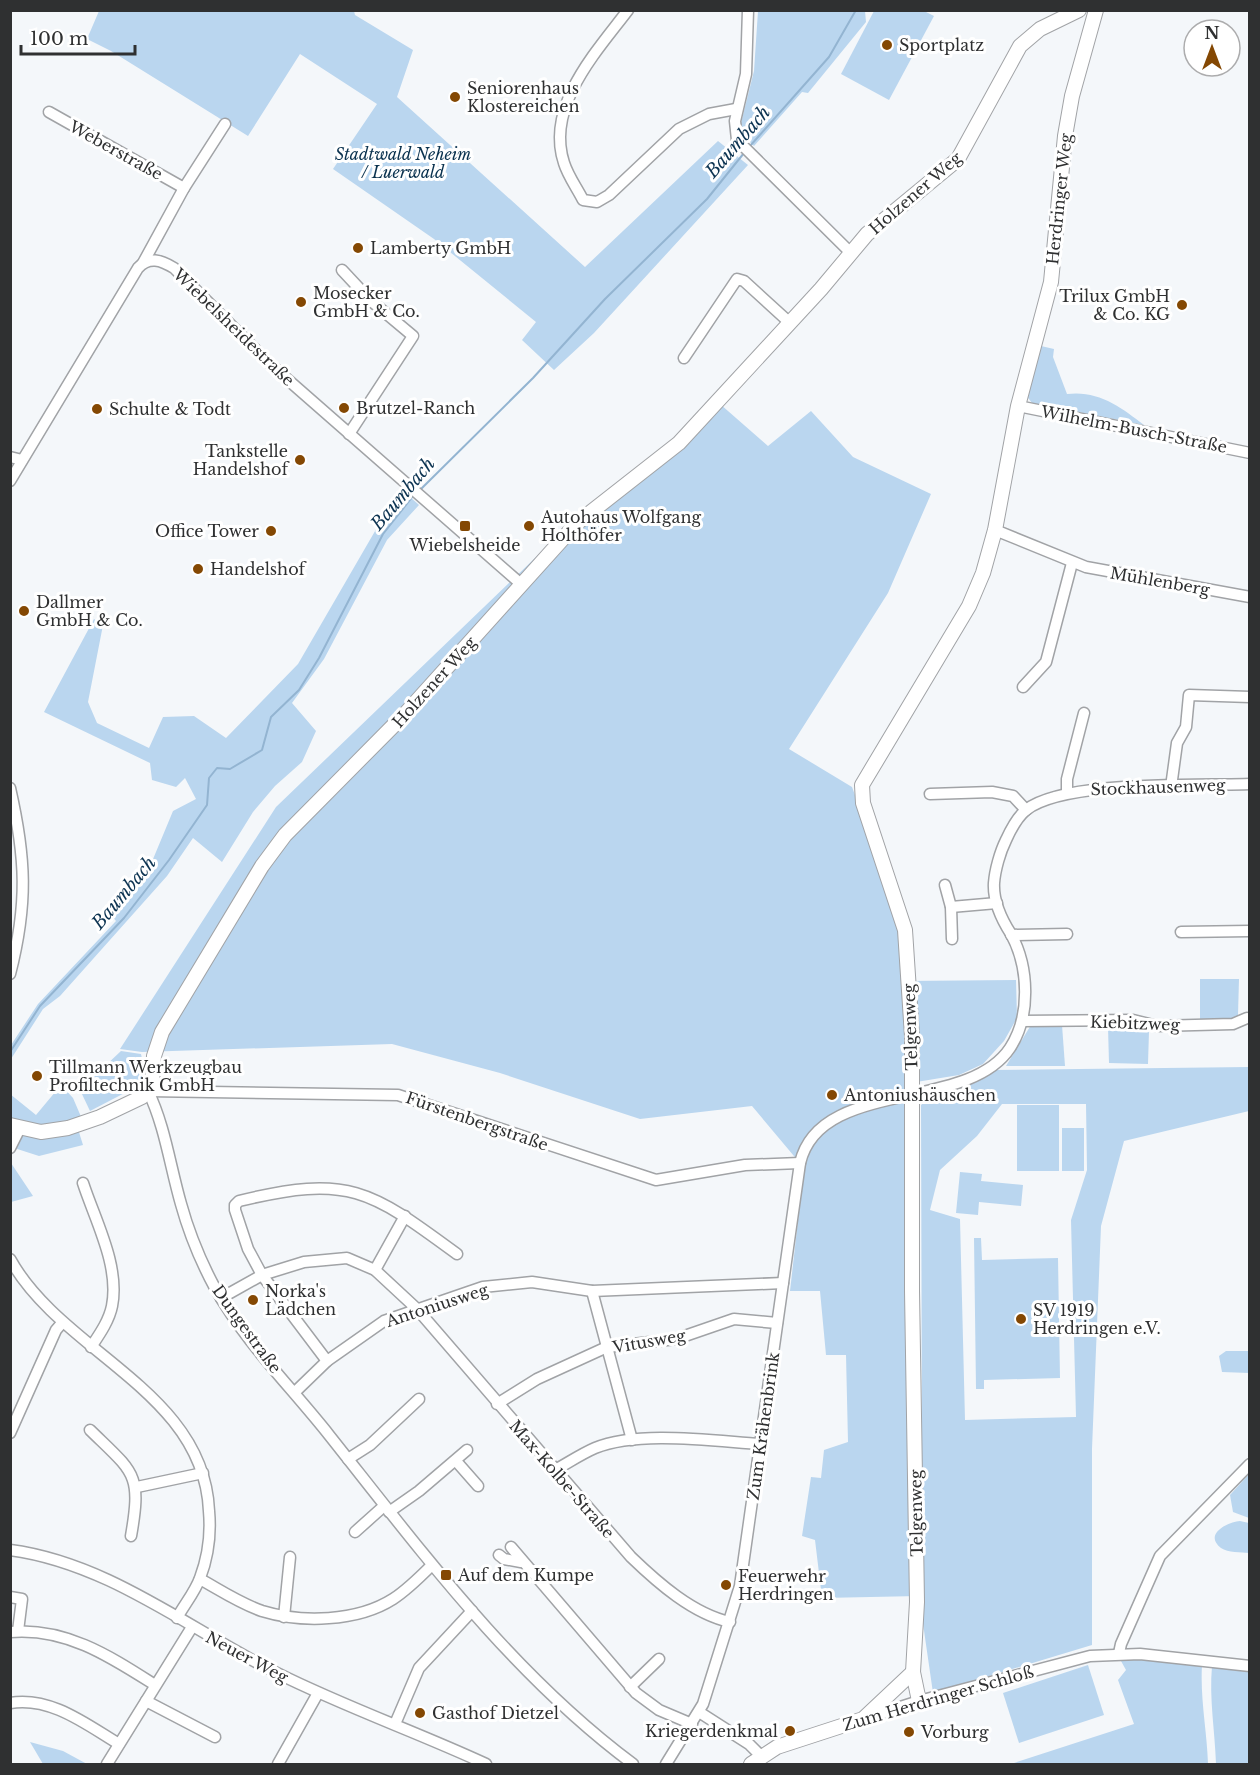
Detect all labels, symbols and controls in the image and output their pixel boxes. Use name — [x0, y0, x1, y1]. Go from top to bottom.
scale bar — [21, 18, 135, 56]
north arrow — [1182, 18, 1242, 78]
text: N — [1204, 23, 1220, 43]
text: 100 m — [30, 28, 88, 50]
place label: Sportplatz — [899, 35, 984, 55]
marker: Sportplatz — [880, 38, 894, 52]
place label: Seniorenhaus Klostereichen — [467, 78, 579, 116]
marker: Seniorenhaus Klostereichen — [448, 90, 462, 104]
water label: Baumbach — [700, 102, 775, 183]
street label: Weberstraße — [65, 116, 166, 184]
street label: Herdringer Weg — [1042, 132, 1076, 266]
park label: Stadtwald Neheim / Luerwald — [335, 144, 471, 182]
street label: Holzener Weg — [865, 147, 966, 239]
place label: Lamberty GmbH — [370, 238, 511, 258]
marker: Lamberty GmbH — [351, 241, 365, 255]
street label: Wiebelsheidestraße — [168, 263, 299, 390]
place label: Mosecker GmbH & Co. — [313, 283, 420, 321]
place label: Trilux GmbH & Co. KG — [1059, 286, 1170, 324]
marker: Mosecker GmbH & Co. — [294, 295, 308, 309]
marker: Trilux GmbH & Co. KG — [1175, 298, 1189, 312]
place label: Brutzel-Ranch — [356, 398, 475, 418]
place label: Schulte & Todt — [109, 399, 231, 419]
marker: Brutzel-Ranch — [337, 401, 351, 415]
street label: Wilhelm-Busch-Straße — [1038, 401, 1229, 457]
marker: Schulte & Todt — [90, 402, 104, 416]
place label: Tankstelle Handelshof — [193, 441, 290, 479]
marker: Tankstelle Handelshof — [293, 453, 307, 467]
water label: Baumbach — [366, 453, 440, 535]
place label: Autohaus Wolfgang Holthöfer — [540, 507, 701, 545]
marker: Wiebelsheide — [458, 519, 472, 533]
marker: Autohaus Wolfgang Holthöfer — [522, 519, 536, 533]
place label: Office Tower — [155, 521, 259, 541]
marker: Office Tower — [264, 524, 278, 538]
place label: Wiebelsheide — [408, 535, 521, 555]
place label: Handelshof — [210, 559, 308, 579]
marker: Handelshof — [191, 562, 205, 576]
street label: Mühlenberg — [1108, 562, 1212, 600]
place label: Dallmer GmbH & Co. — [36, 592, 143, 630]
marker: Dallmer GmbH & Co. — [17, 604, 31, 618]
street label: Holzener Weg — [388, 632, 480, 732]
street label: Stockhausenweg — [1090, 775, 1226, 799]
water label: Baumbach — [87, 852, 161, 934]
street label: Telgenweg — [898, 983, 922, 1071]
street label: Kiebitzweg — [1090, 1011, 1181, 1035]
place label: Tillmann Werkzeugbau Profiltechnik GmbH — [49, 1057, 242, 1095]
marker: Tillmann Werkzeugbau Profiltechnik GmbH — [30, 1069, 44, 1083]
place label: Antoniushäuschen — [843, 1085, 996, 1105]
street label: Fürstenbergstraße — [403, 1087, 551, 1155]
marker: Antoniushäuschen — [825, 1088, 839, 1102]
street label: Antoniusweg — [382, 1279, 491, 1331]
street label: Dungestraße — [208, 1281, 286, 1377]
place label: Norka's Lädchen — [265, 1281, 336, 1319]
marker: Norka's Lädchen — [246, 1293, 260, 1307]
place label: SV 1919 Herdringen e.V. — [1033, 1300, 1161, 1338]
marker: SV 1919 Herdringen e.V. — [1014, 1312, 1028, 1326]
street label: Vitusweg — [610, 1325, 688, 1357]
street label: Zum Krähenbrink — [743, 1351, 783, 1501]
street label: Max-Kolbe-Straße — [505, 1416, 619, 1542]
street label: Telgenweg — [905, 1469, 927, 1557]
place label: Auf dem Kumpe — [457, 1565, 594, 1585]
place label: Feuerwehr Herdringen — [738, 1566, 834, 1604]
marker: Auf dem Kumpe — [439, 1568, 453, 1582]
marker: Feuerwehr Herdringen — [719, 1578, 733, 1592]
street label: Neuer Weg — [202, 1627, 292, 1687]
street label: Zum Herdringer Schloß — [840, 1661, 1036, 1735]
place label: Gasthof Dietzel — [432, 1703, 559, 1723]
marker: Gasthof Dietzel — [413, 1706, 427, 1720]
place label: Kriegerdenkmal — [645, 1721, 778, 1741]
place label: Vorburg — [920, 1722, 989, 1742]
marker: Kriegerdenkmal — [783, 1724, 797, 1738]
marker: Vorburg — [902, 1725, 916, 1739]

